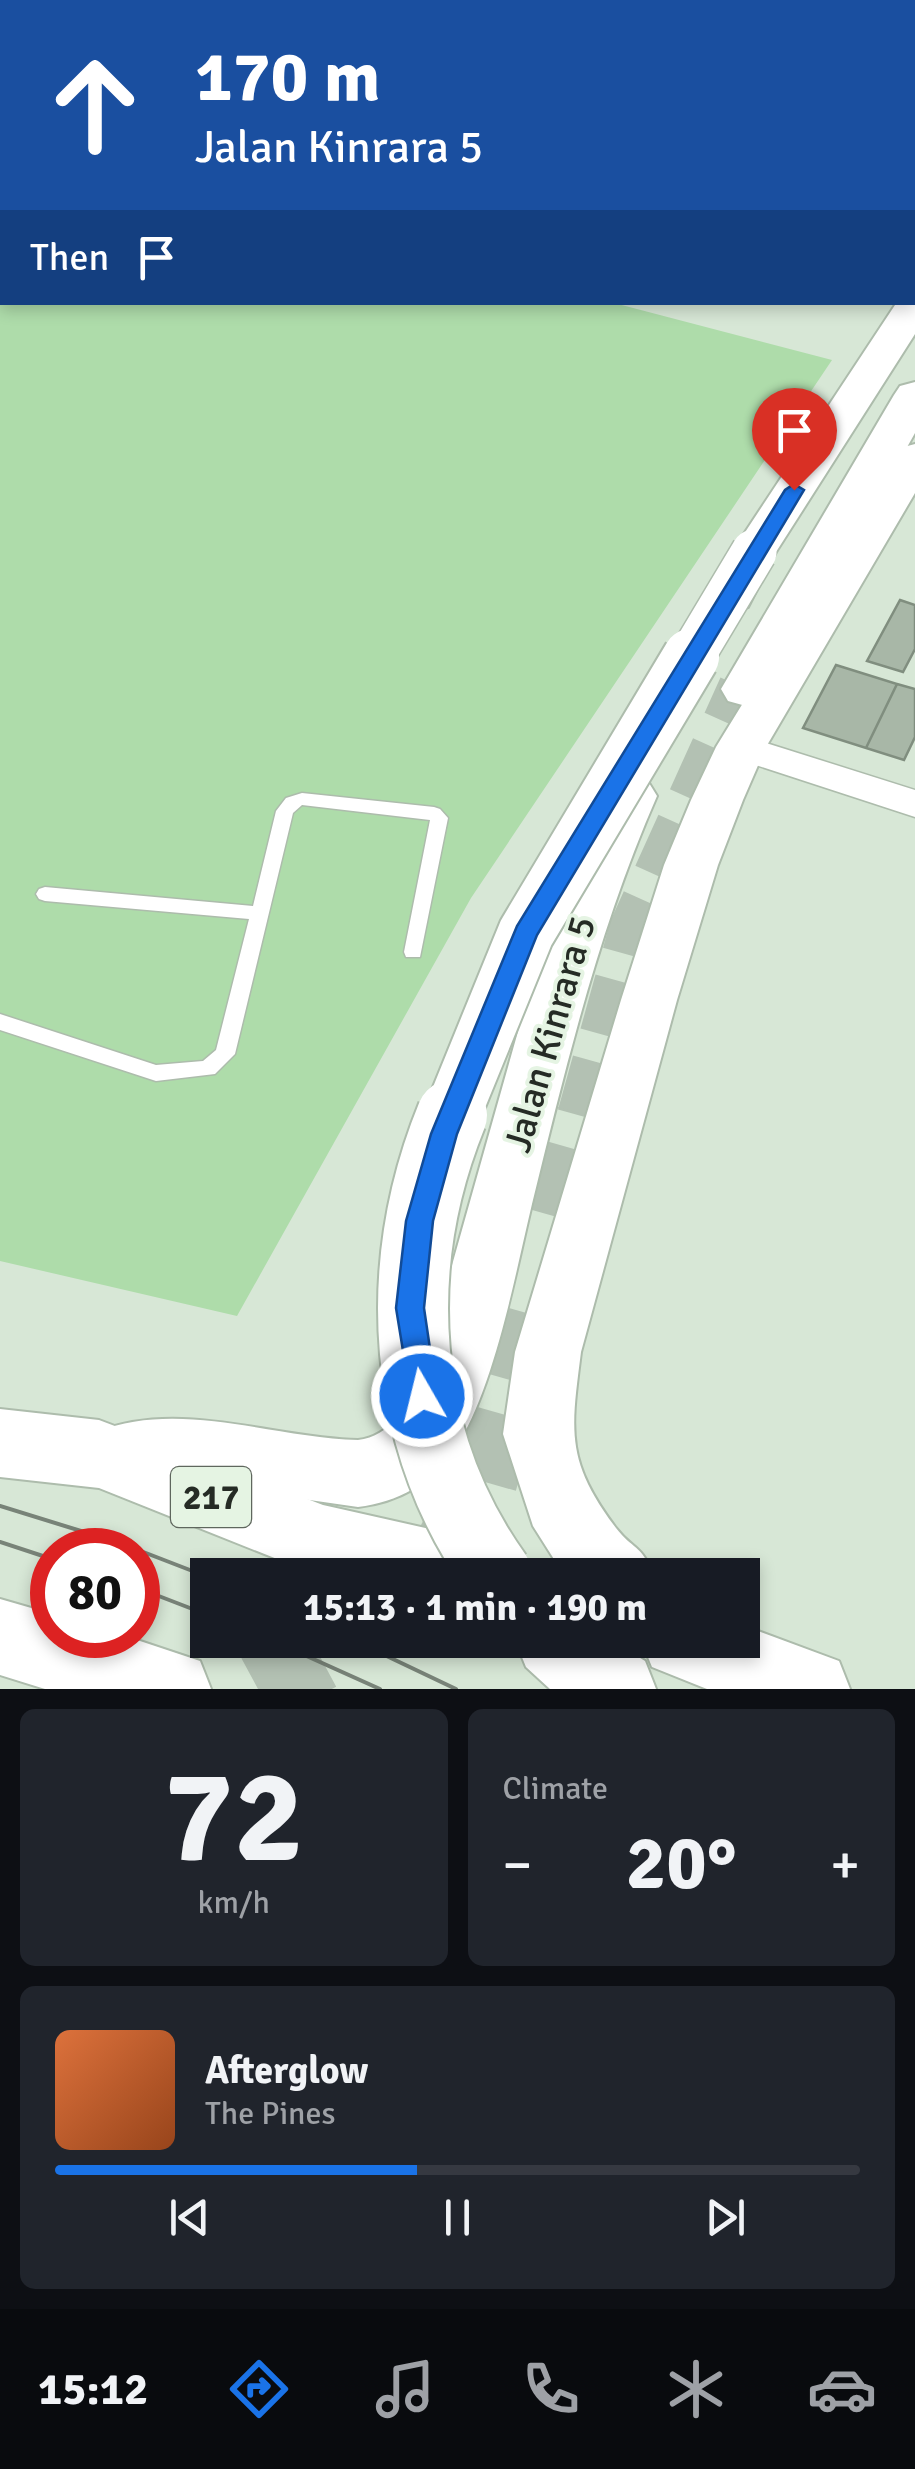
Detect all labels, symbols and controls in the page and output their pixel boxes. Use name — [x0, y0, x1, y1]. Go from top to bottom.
text: 170 m — [195, 34, 380, 120]
icon: ahead — [30, 40, 160, 170]
text: Jalan Kinrara 5 — [195, 120, 483, 175]
icon: arrive — [129, 230, 184, 285]
text: Then — [30, 234, 109, 281]
pin — [752, 388, 837, 491]
icon: arrive — [767, 403, 822, 458]
street label: Jalan Kinrara 5 — [494, 911, 606, 1157]
position arrow — [370, 1344, 474, 1448]
road number: 217 — [171, 1467, 251, 1527]
speed limit sign: 80 — [30, 1528, 160, 1658]
text: 15:13 · 1 min · 190 m — [303, 1584, 647, 1631]
text: 72 — [164, 1738, 304, 1898]
text: Climate — [503, 1769, 608, 1808]
text: 20° — [626, 1817, 737, 1910]
text: − — [503, 1831, 532, 1899]
text: + — [830, 1831, 860, 1899]
text: km/h — [198, 1883, 270, 1922]
text: Afterglow — [205, 2047, 368, 2094]
text: The Pines — [205, 2094, 336, 2133]
icon: previous — [162, 2190, 217, 2245]
icon: pause — [430, 2190, 485, 2245]
icon: next — [698, 2190, 753, 2245]
icon: directions — [224, 2354, 294, 2424]
icon: music — [370, 2354, 440, 2424]
icon: phone — [516, 2354, 586, 2424]
icon: climate — [661, 2354, 731, 2424]
icon: car — [807, 2354, 877, 2424]
text: 15:12 — [38, 2362, 148, 2417]

